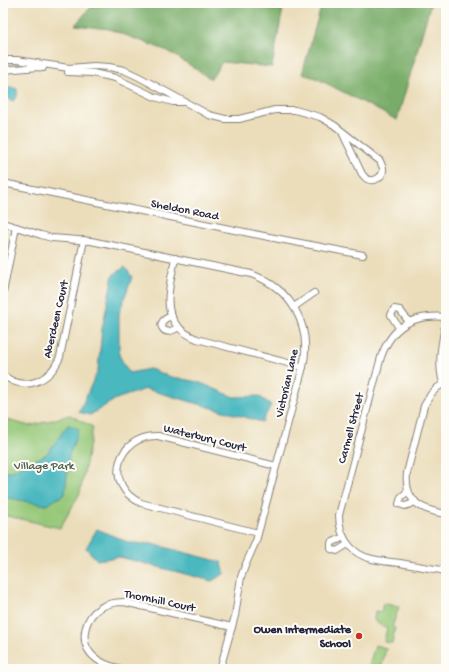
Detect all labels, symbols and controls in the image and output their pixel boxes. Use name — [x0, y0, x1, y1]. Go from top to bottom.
street label: Sheldon Road — [149, 198, 221, 225]
street label: Aberdeen Court — [41, 278, 73, 360]
street label: Victorian Lane — [273, 347, 303, 420]
street label: Carmell Street — [336, 391, 368, 465]
street label: Waterbury Court — [162, 422, 248, 456]
park label: Village Park — [13, 460, 76, 474]
street label: Thornhill Court — [122, 587, 197, 617]
place label: Owen Intermediate School — [254, 624, 352, 652]
marker: Owen Intermediate School — [354, 631, 364, 641]

